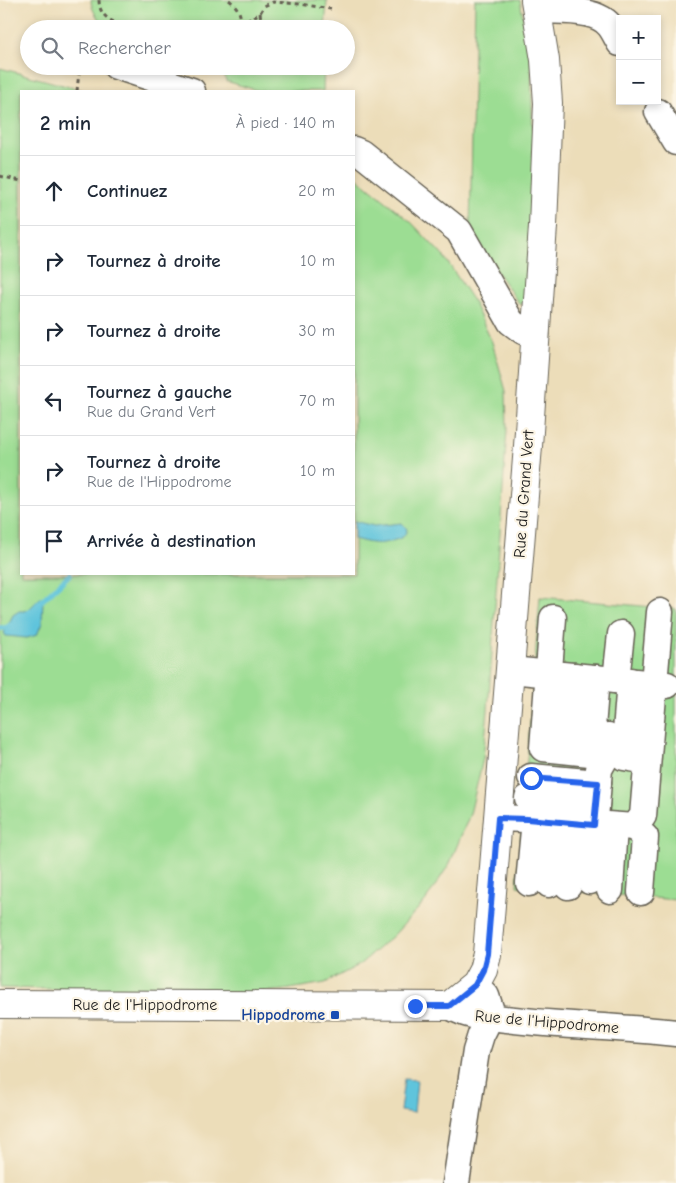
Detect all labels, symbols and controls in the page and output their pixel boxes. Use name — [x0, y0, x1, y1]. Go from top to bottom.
map controls — [616, 15, 661, 105]
button: + — [616, 15, 661, 60]
search box — [20, 20, 355, 75]
icon: search — [38, 34, 66, 62]
text: Rechercher — [78, 37, 171, 59]
button: − — [616, 60, 661, 105]
text: 2 min — [40, 111, 91, 135]
text: À pied · 140 m — [236, 114, 335, 132]
icon: ahead — [40, 177, 68, 205]
text: Continuez — [87, 180, 167, 202]
text: 20 m — [298, 182, 335, 200]
icon: right — [40, 247, 68, 275]
text: Tournez à droite — [87, 250, 221, 272]
text: 10 m — [300, 252, 335, 270]
icon: right — [40, 317, 68, 345]
text: Tournez à droite — [87, 320, 221, 342]
text: 30 m — [299, 322, 335, 340]
text: Tournez à gauche — [87, 381, 232, 403]
icon: left — [40, 387, 68, 415]
text: 70 m — [299, 392, 335, 410]
text: Rue du Grand Vert — [87, 403, 215, 421]
street label: Rue du Grand Vert — [511, 429, 537, 559]
text: Tournez à droite — [87, 451, 221, 473]
icon: right — [40, 457, 68, 485]
text: 10 m — [300, 462, 335, 480]
text: Rue de l'Hippodrome — [87, 473, 231, 491]
icon: arrive — [40, 527, 68, 555]
text: Arrivée à destination — [87, 530, 256, 552]
route start — [520, 767, 543, 790]
route end — [404, 995, 427, 1018]
street label: Rue de l'Hippodrome — [73, 996, 217, 1014]
place label: Hippodrome — [241, 1006, 325, 1024]
street label: Rue de l'Hippodrome — [474, 1007, 620, 1037]
marker: Hippodrome — [329, 1009, 341, 1021]

